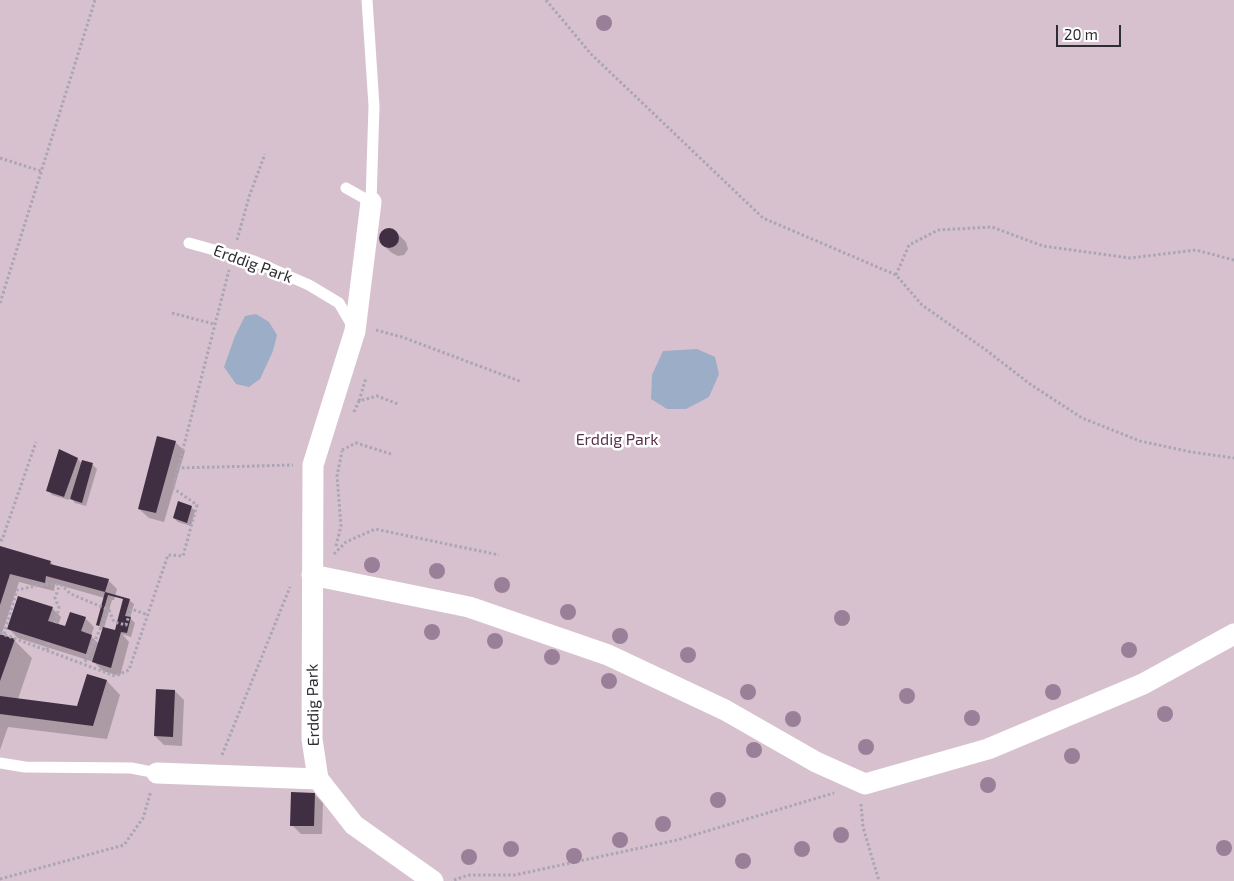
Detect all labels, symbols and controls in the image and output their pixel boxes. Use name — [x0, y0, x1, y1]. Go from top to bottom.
scale bar — [1059, 15, 1124, 47]
text: 20 m — [1064, 25, 1098, 43]
street label: Erddig Park — [211, 241, 295, 287]
park label: Erddig Park — [576, 430, 658, 450]
street label: Erddig Park — [303, 663, 323, 747]

